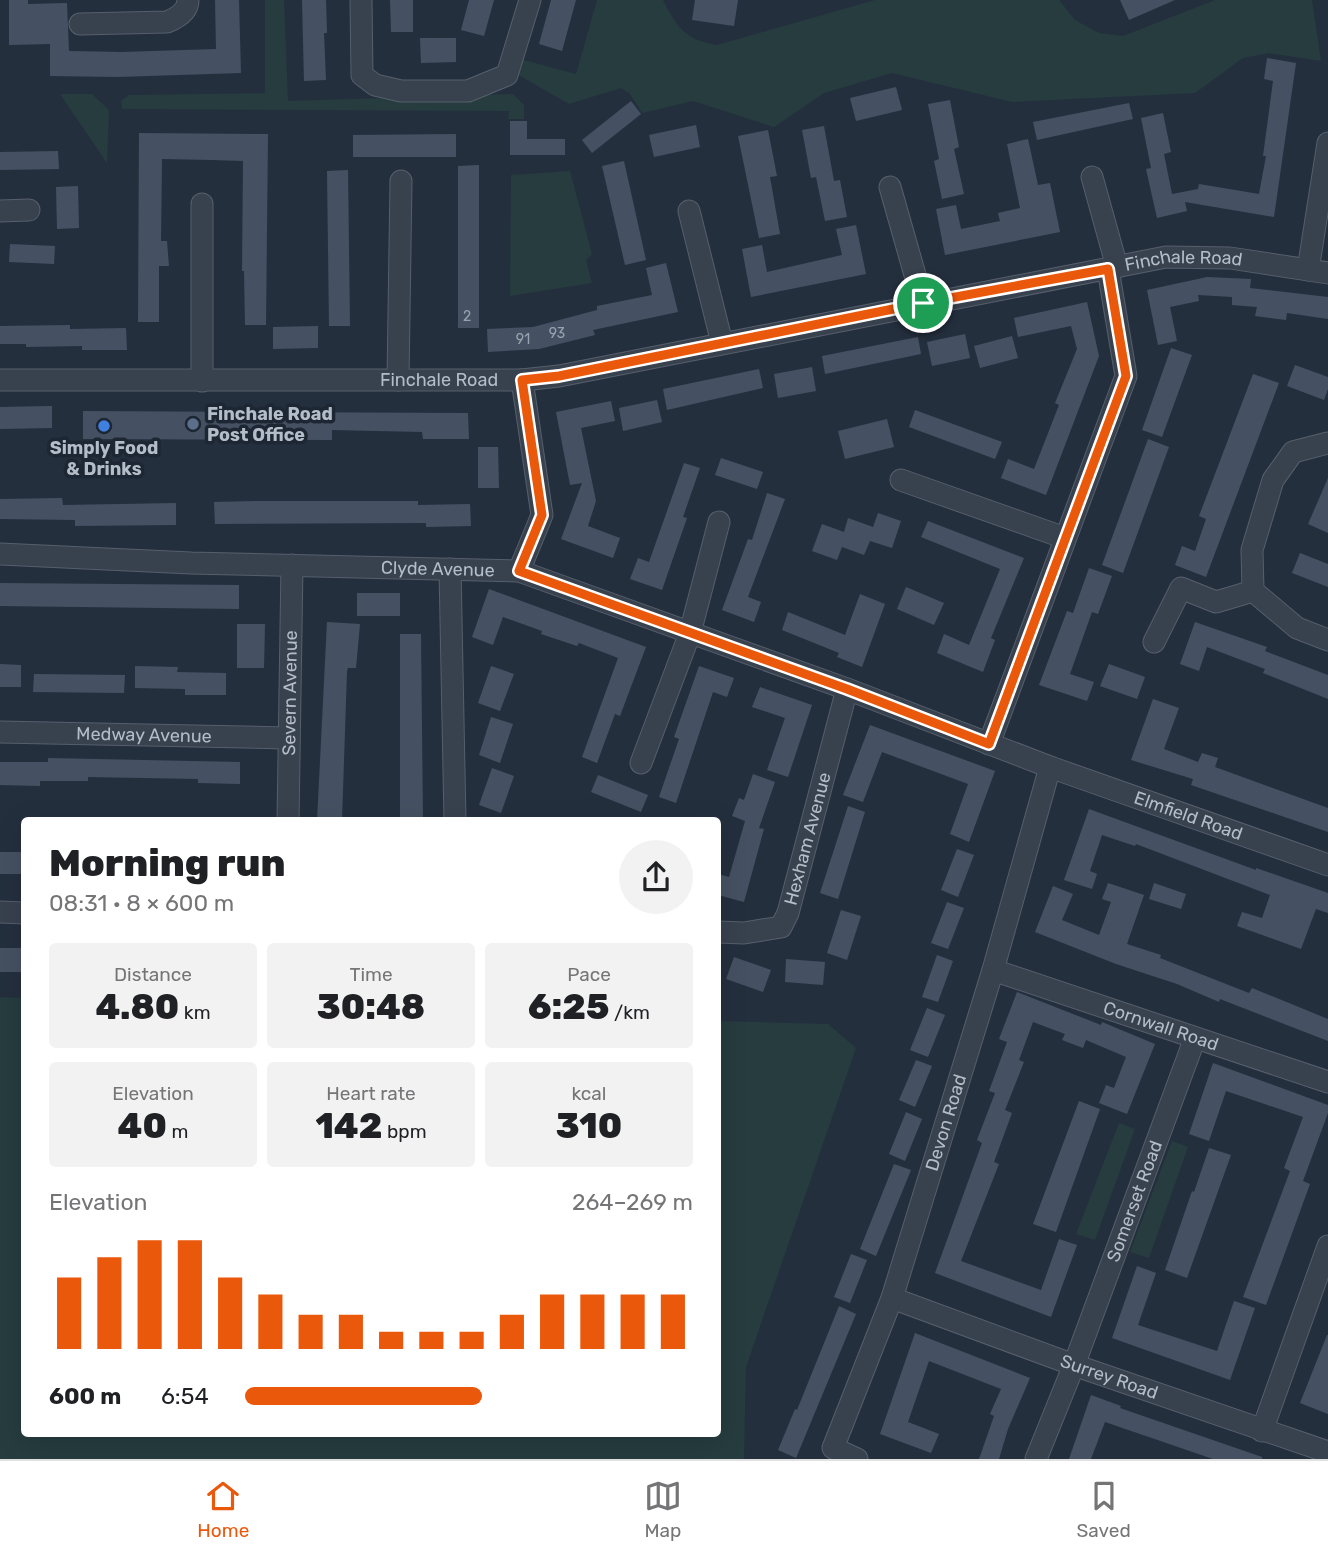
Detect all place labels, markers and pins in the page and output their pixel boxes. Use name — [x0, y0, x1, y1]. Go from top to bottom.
pin — [893, 273, 953, 333]
place label: Finchale Road Post Office — [207, 403, 333, 446]
marker: Finchale Road Post Office — [185, 416, 201, 432]
marker: Simply Food & Drinks — [96, 418, 112, 434]
place label: Simply Food & Drinks — [50, 437, 158, 480]

